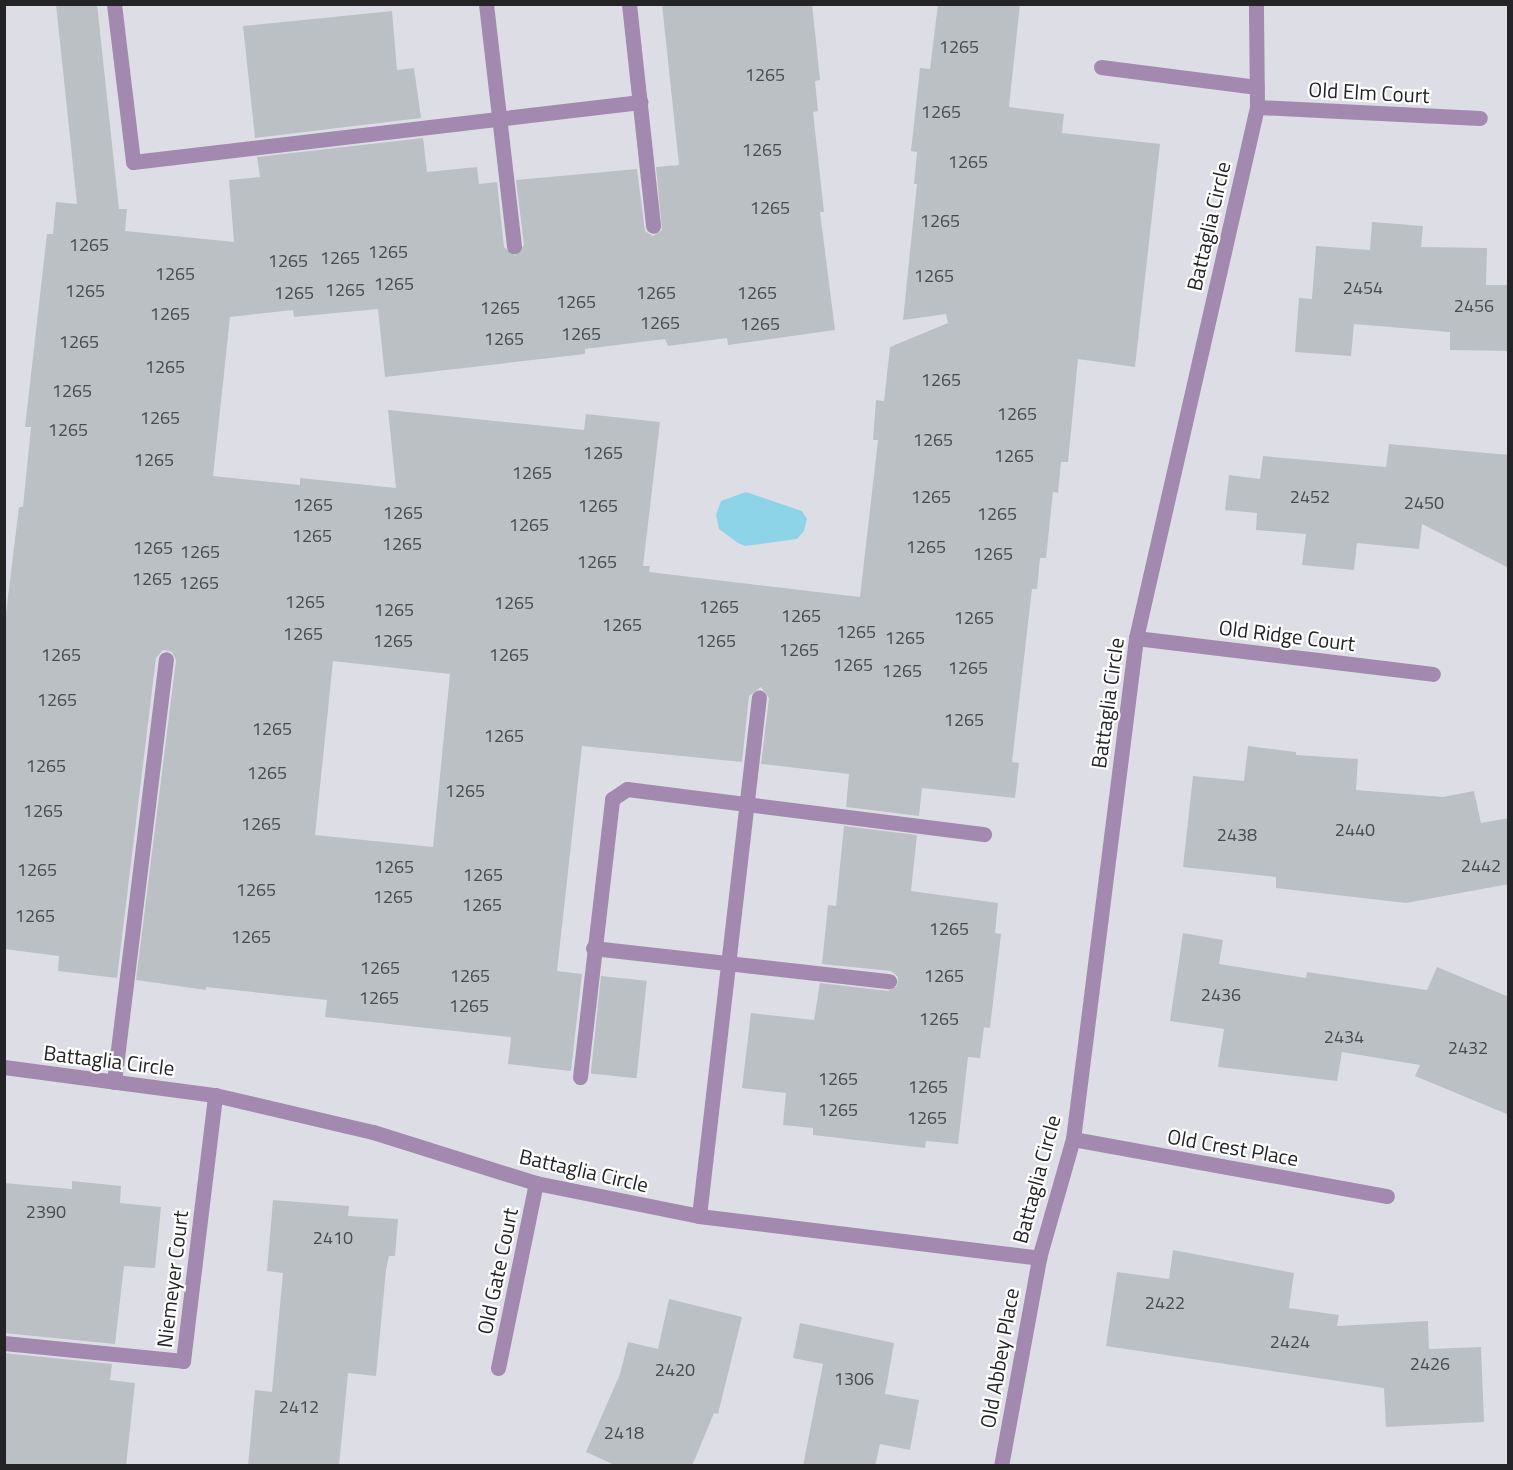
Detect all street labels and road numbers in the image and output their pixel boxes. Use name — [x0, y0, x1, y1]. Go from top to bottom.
street label: Old Elm Court — [1308, 76, 1430, 108]
street label: Battaglia Circle — [1181, 159, 1235, 293]
street label: Old Ridge Court — [1217, 614, 1357, 656]
street label: Battaglia Circle — [1085, 636, 1129, 770]
street label: Battaglia Circle — [42, 1039, 176, 1081]
street label: Battaglia Circle — [1007, 1112, 1065, 1246]
street label: Old Crest Place — [1165, 1123, 1301, 1171]
street label: Battaglia Circle — [517, 1143, 651, 1197]
street label: Old Gate Court — [471, 1205, 523, 1337]
street label: Niemeyer Court — [151, 1209, 193, 1349]
street label: Old Abbey Place — [974, 1286, 1024, 1430]

